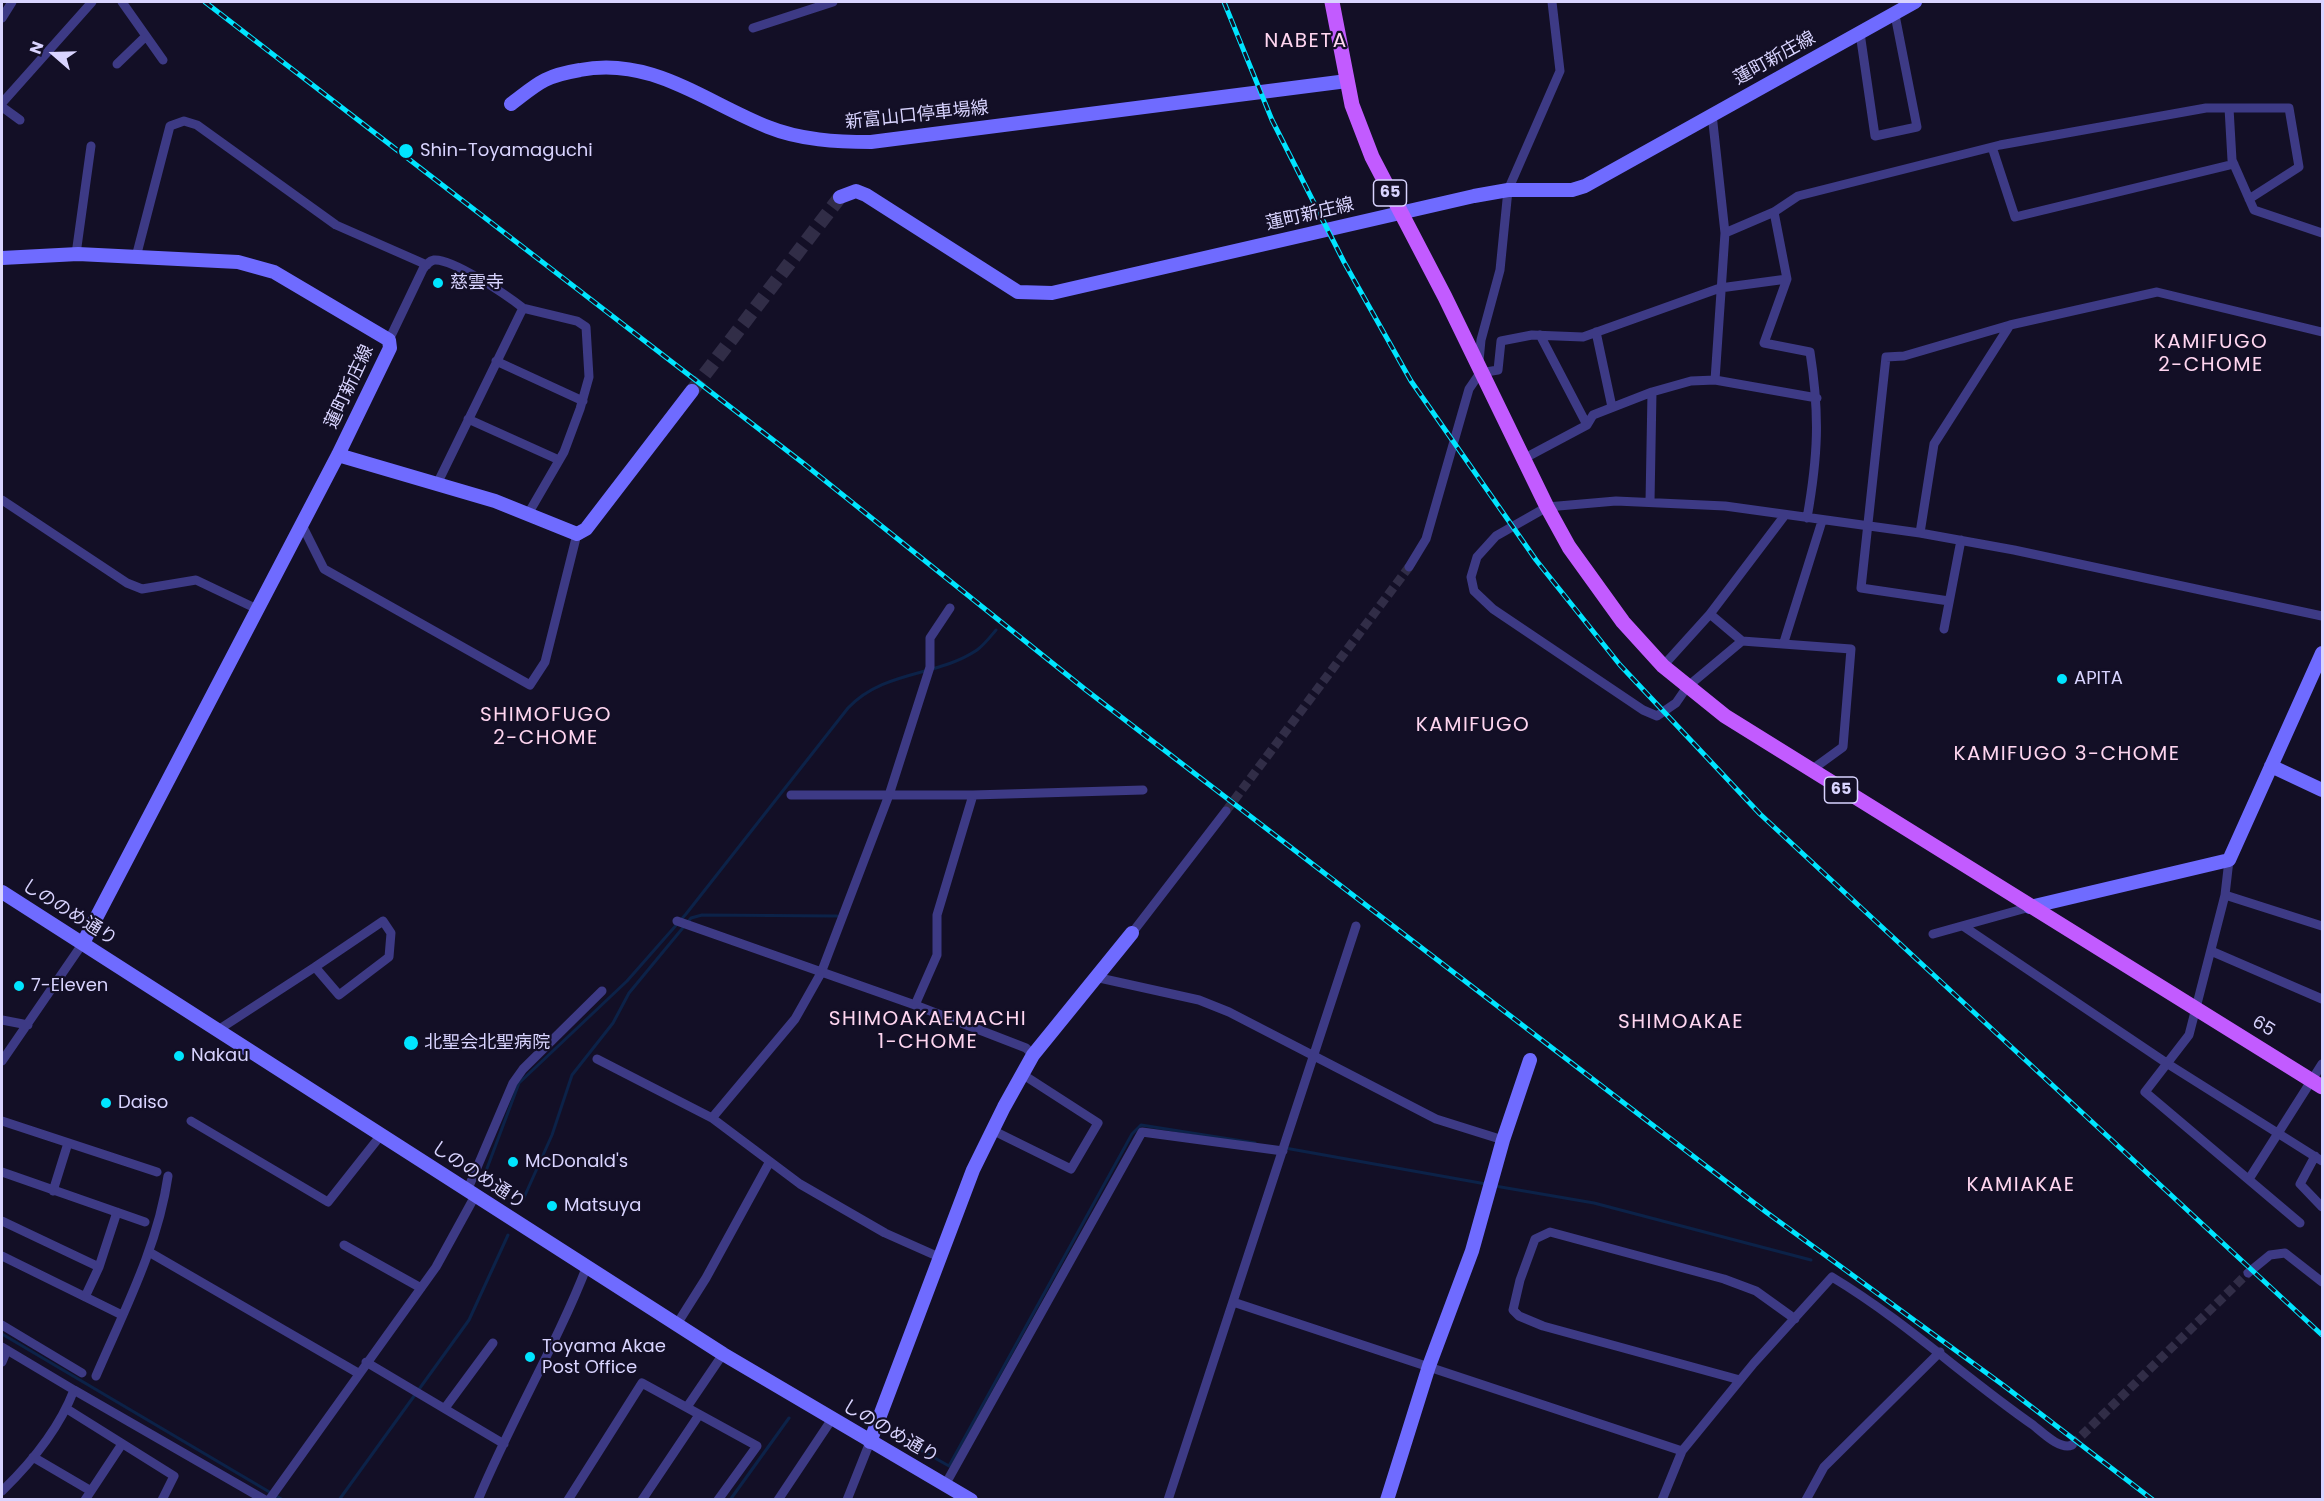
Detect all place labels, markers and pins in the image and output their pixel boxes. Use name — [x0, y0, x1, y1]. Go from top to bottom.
place label: Shin-Toyamaguchi — [420, 140, 593, 162]
marker: Shin-Toyamaguchi — [397, 142, 415, 160]
place label: 慈雲寺 — [450, 272, 504, 294]
marker: 慈雲寺 — [431, 276, 445, 290]
place label: APITA — [2074, 668, 2123, 690]
marker: APITA — [2055, 672, 2069, 686]
place label: 7-Eleven — [31, 975, 108, 997]
marker: 7-Eleven — [12, 979, 26, 993]
place label: 北聖会北聖病院 — [424, 1032, 550, 1054]
marker: 北聖会北聖病院 — [402, 1034, 420, 1052]
place label: Nakau — [191, 1045, 249, 1067]
marker: Nakau — [172, 1049, 186, 1063]
place label: Daiso — [118, 1092, 168, 1114]
marker: Daiso — [99, 1096, 113, 1110]
place label: McDonald's — [525, 1151, 628, 1173]
marker: McDonald's — [506, 1155, 520, 1169]
place label: Matsuya — [564, 1195, 641, 1217]
marker: Matsuya — [545, 1199, 559, 1213]
place label: Toyama Akae Post Office — [542, 1336, 666, 1378]
marker: Toyama Akae Post Office — [523, 1350, 537, 1364]

